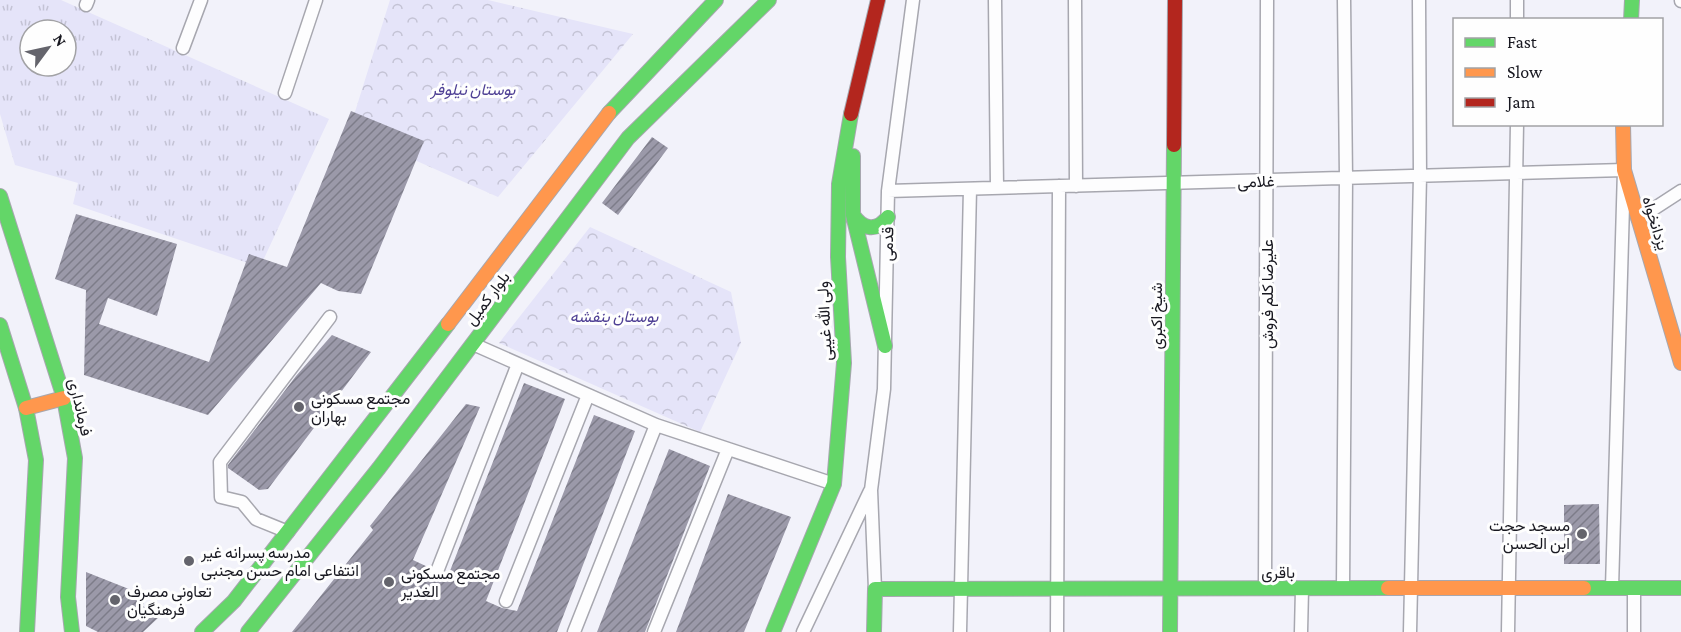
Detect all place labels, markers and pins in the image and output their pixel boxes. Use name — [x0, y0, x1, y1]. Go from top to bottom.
place label: مجتمع مسکونی بهاران — [311, 390, 410, 427]
marker: مجتمع مسکونی بهاران — [292, 400, 306, 414]
place label: مسجد حجت ابن الحسن — [1489, 517, 1570, 554]
marker: مسجد حجت ابن الحسن — [1575, 527, 1589, 541]
place label: مدرسه پسرانه غیر انتفاعی امام حسن مجنبی — [200, 544, 359, 581]
marker: مدرسه پسرانه غیر انتفاعی امام حسن مجنبی — [182, 554, 196, 568]
place label: مجتمع مسکونی الغدیر — [400, 565, 500, 602]
marker: مجتمع مسکونی الغدیر — [382, 575, 396, 589]
place label: تعاونی مصرف فرهنگیان — [127, 583, 212, 620]
marker: تعاونی مصرف فرهنگیان — [108, 593, 122, 607]

